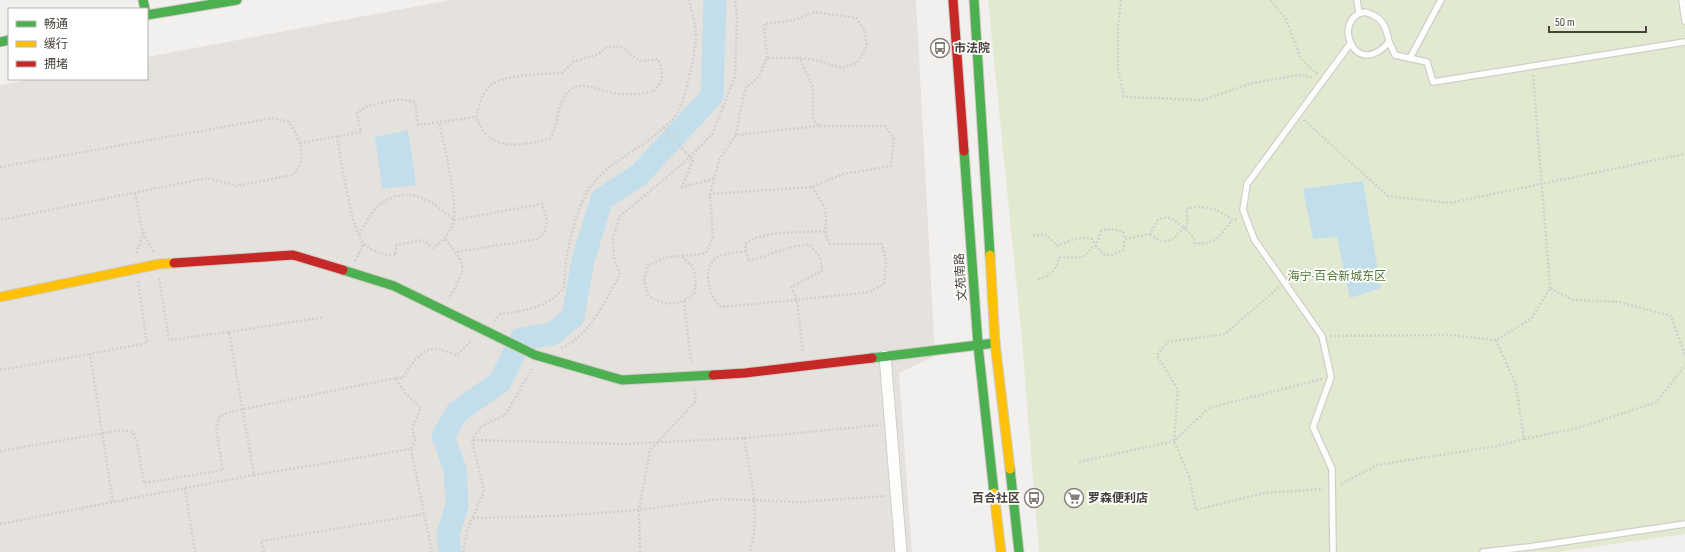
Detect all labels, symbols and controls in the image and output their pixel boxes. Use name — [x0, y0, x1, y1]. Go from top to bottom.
legend — [8, 8, 148, 80]
scale bar — [1549, 8, 1646, 34]
text: 50 m — [1555, 15, 1575, 30]
text: 畅通 — [44, 17, 68, 32]
text: 缓行 — [44, 37, 68, 52]
bus stop icon: 市法院 — [929, 37, 951, 59]
place label: 市法院 — [954, 41, 990, 56]
text: 拥堵 — [44, 57, 68, 72]
street label: 文苑南路 — [952, 253, 970, 301]
park label: 海宁·百合新城东区 — [1288, 269, 1386, 284]
bus stop icon: 百合社区 — [1023, 487, 1045, 509]
supermarket icon: 罗森便利店 — [1063, 487, 1085, 509]
place label: 百合社区 — [972, 491, 1020, 506]
place label: 罗森便利店 — [1088, 491, 1148, 506]

